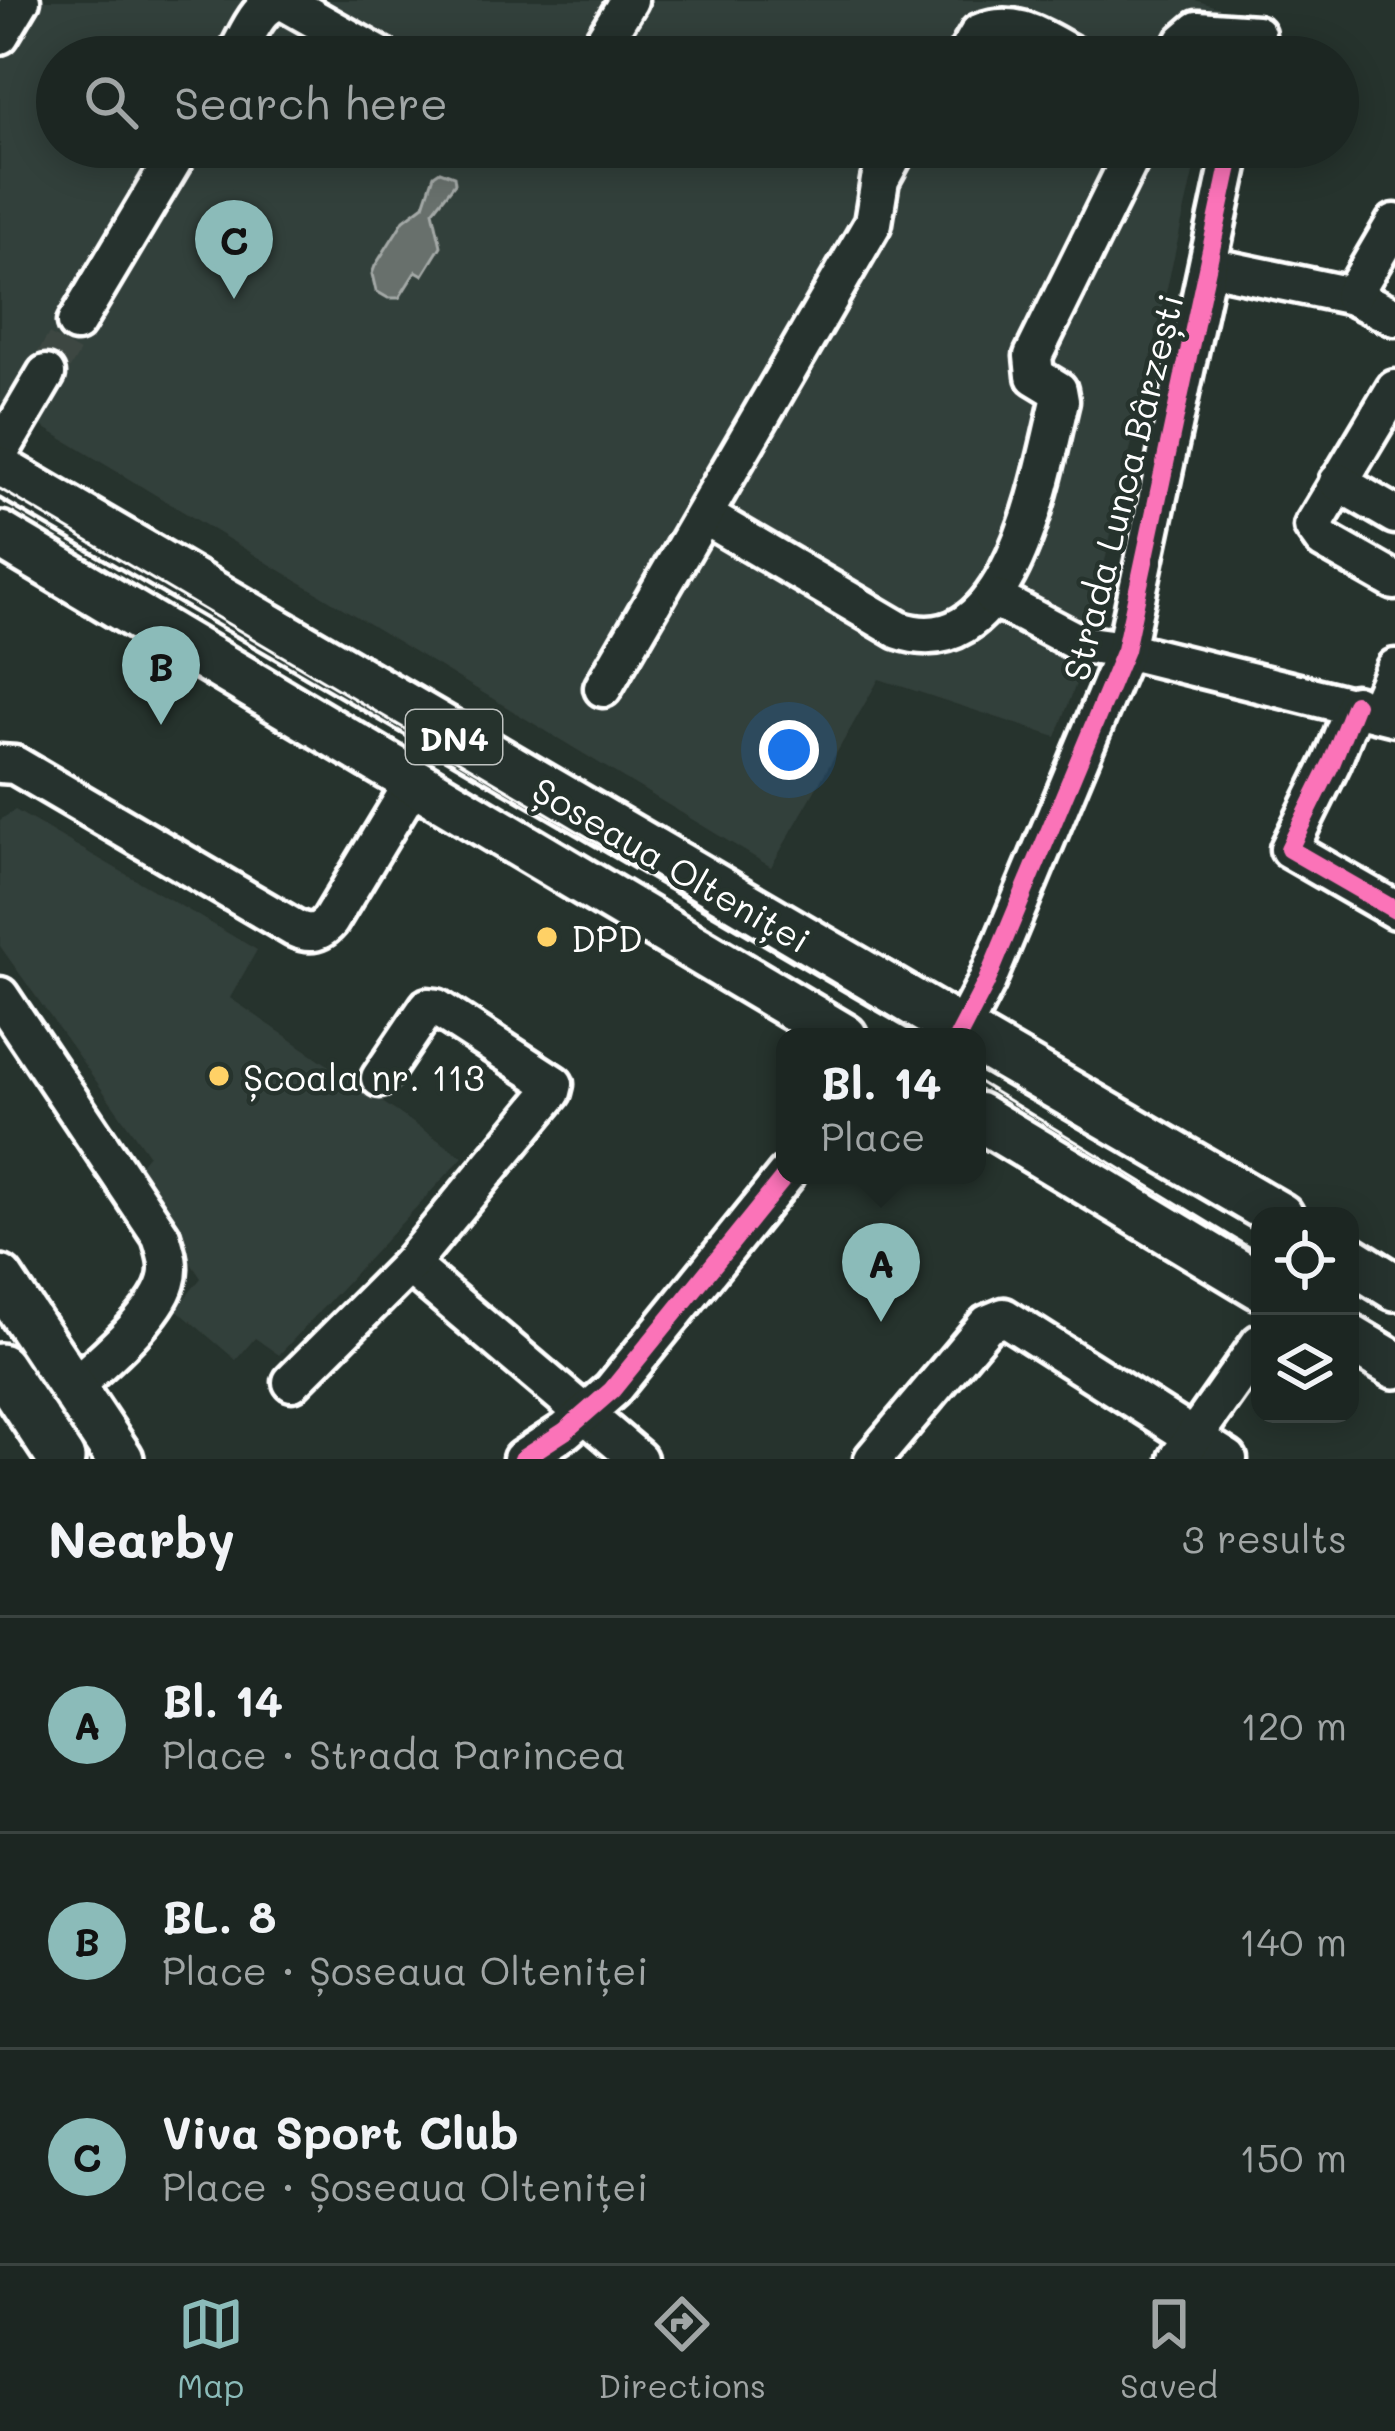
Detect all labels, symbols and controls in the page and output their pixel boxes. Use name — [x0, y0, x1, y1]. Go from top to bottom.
search box — [36, 36, 1359, 168]
icon: search — [78, 69, 144, 135]
text: Search here — [174, 73, 448, 131]
pin: C — [195, 200, 273, 299]
street label: Strada Lunca Bârzești — [1051, 289, 1194, 685]
pin: B — [122, 626, 200, 725]
road number: DN4 — [406, 710, 502, 764]
your location — [759, 720, 819, 780]
street label: Șoseaua Olteniței — [524, 765, 819, 964]
place label: DPD — [571, 914, 642, 961]
marker: DPD — [534, 924, 560, 950]
popup — [776, 1028, 986, 1184]
text: Bl. 14 — [820, 1052, 942, 1110]
place label: Școala nr. 113 — [243, 1053, 485, 1102]
marker: Școala nr. 113 — [206, 1063, 232, 1089]
text: Place — [820, 1110, 925, 1161]
map controls — [1251, 1207, 1359, 1423]
button: locate — [1251, 1207, 1359, 1315]
pin: A — [842, 1223, 920, 1322]
button: layers — [1251, 1315, 1359, 1423]
text: Nearby — [48, 1504, 235, 1571]
text: 3 results — [1182, 1512, 1347, 1563]
text: Bl. 14 — [162, 1670, 283, 1728]
text: A — [73, 1699, 101, 1750]
text: 120 m — [1240, 1699, 1347, 1750]
text: Place · Strada Parincea — [162, 1728, 626, 1779]
text: BL. 8 — [162, 1886, 276, 1944]
text: B — [74, 1915, 100, 1966]
text: 140 m — [1239, 1915, 1347, 1966]
text: Place · Șoseaua Olteniței — [162, 1944, 648, 1995]
text: Viva Sport Club — [162, 2102, 519, 2160]
text: C — [73, 2131, 101, 2182]
text: 150 m — [1239, 2131, 1347, 2182]
text: Place · Șoseaua Olteniței — [162, 2160, 648, 2211]
tab: Map — [177, 2291, 244, 2406]
tab: Directions — [598, 2291, 766, 2406]
tab: Saved — [1120, 2291, 1218, 2406]

